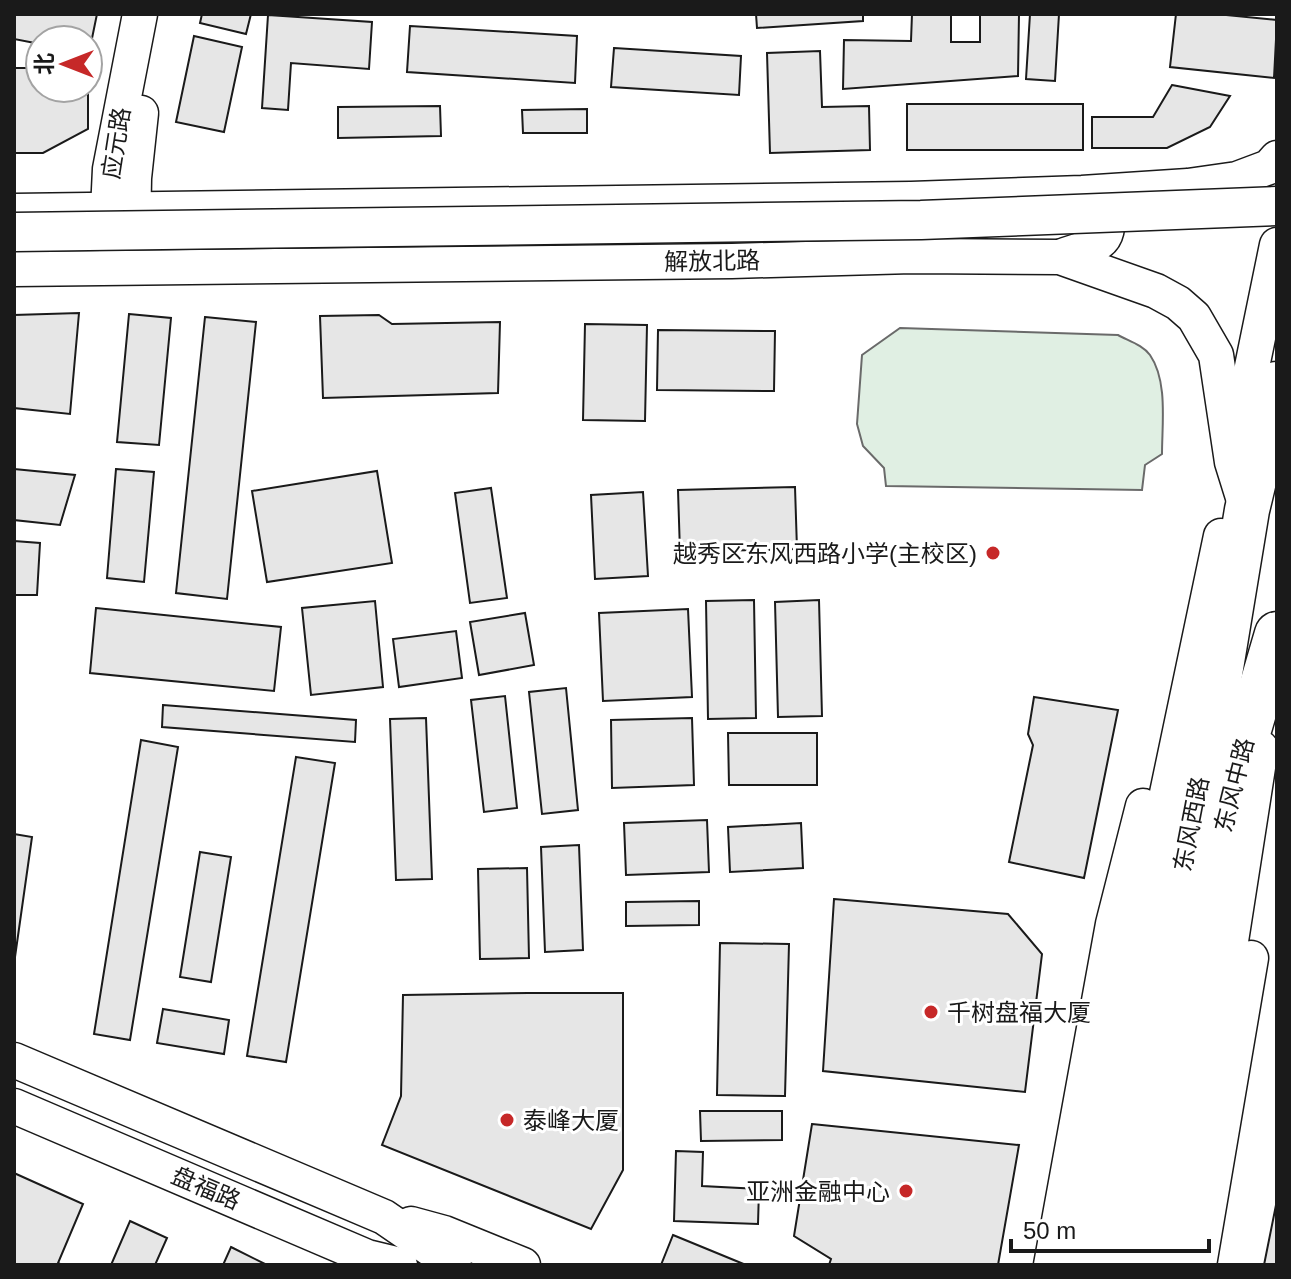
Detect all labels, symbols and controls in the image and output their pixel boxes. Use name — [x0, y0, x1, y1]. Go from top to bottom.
north arrow — [24, 24, 104, 104]
text: 北 — [32, 53, 57, 75]
street label: 应元路 — [97, 105, 135, 181]
street label: 解放北路 — [664, 247, 760, 275]
place label: 越秀区东风西路小学(主校区) — [673, 540, 977, 567]
marker: 越秀区东风西路小学(主校区) — [984, 544, 1002, 562]
street label: 东风中路 — [1209, 735, 1259, 835]
street label: 东风西路 — [1169, 774, 1213, 874]
place label: 千树盘福大厦 — [947, 999, 1091, 1026]
marker: 千树盘福大厦 — [922, 1003, 940, 1021]
place label: 泰峰大厦 — [523, 1107, 619, 1134]
marker: 泰峰大厦 — [498, 1111, 516, 1129]
street label: 盘福路 — [168, 1162, 244, 1214]
place label: 亚洲金融中心 — [746, 1178, 890, 1205]
marker: 亚洲金融中心 — [897, 1182, 915, 1200]
scale bar — [1011, 1203, 1209, 1253]
text: 50 m — [1023, 1217, 1076, 1244]

